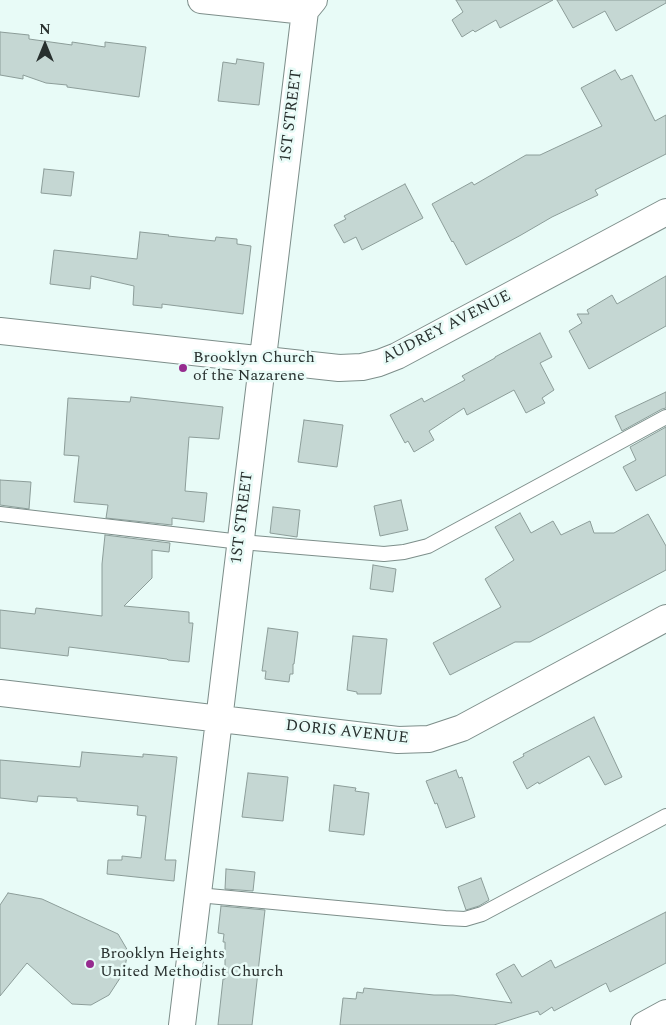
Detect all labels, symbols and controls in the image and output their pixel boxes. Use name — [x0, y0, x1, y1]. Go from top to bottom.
text: N — [39, 19, 51, 40]
north arrow — [20, 20, 70, 70]
street label: 1ST STREET — [277, 69, 307, 163]
street label: AUDREY AVENUE — [379, 287, 515, 369]
place label: Brooklyn Church of the Nazarene — [193, 349, 315, 387]
marker: Brooklyn Church of the Nazarene — [177, 362, 189, 374]
street label: 1ST STREET — [228, 471, 258, 565]
street label: DORIS AVENUE — [285, 717, 409, 749]
place label: Brooklyn Heights United Methodist Church — [100, 945, 284, 983]
marker: Brooklyn Heights United Methodist Church — [84, 958, 96, 970]

